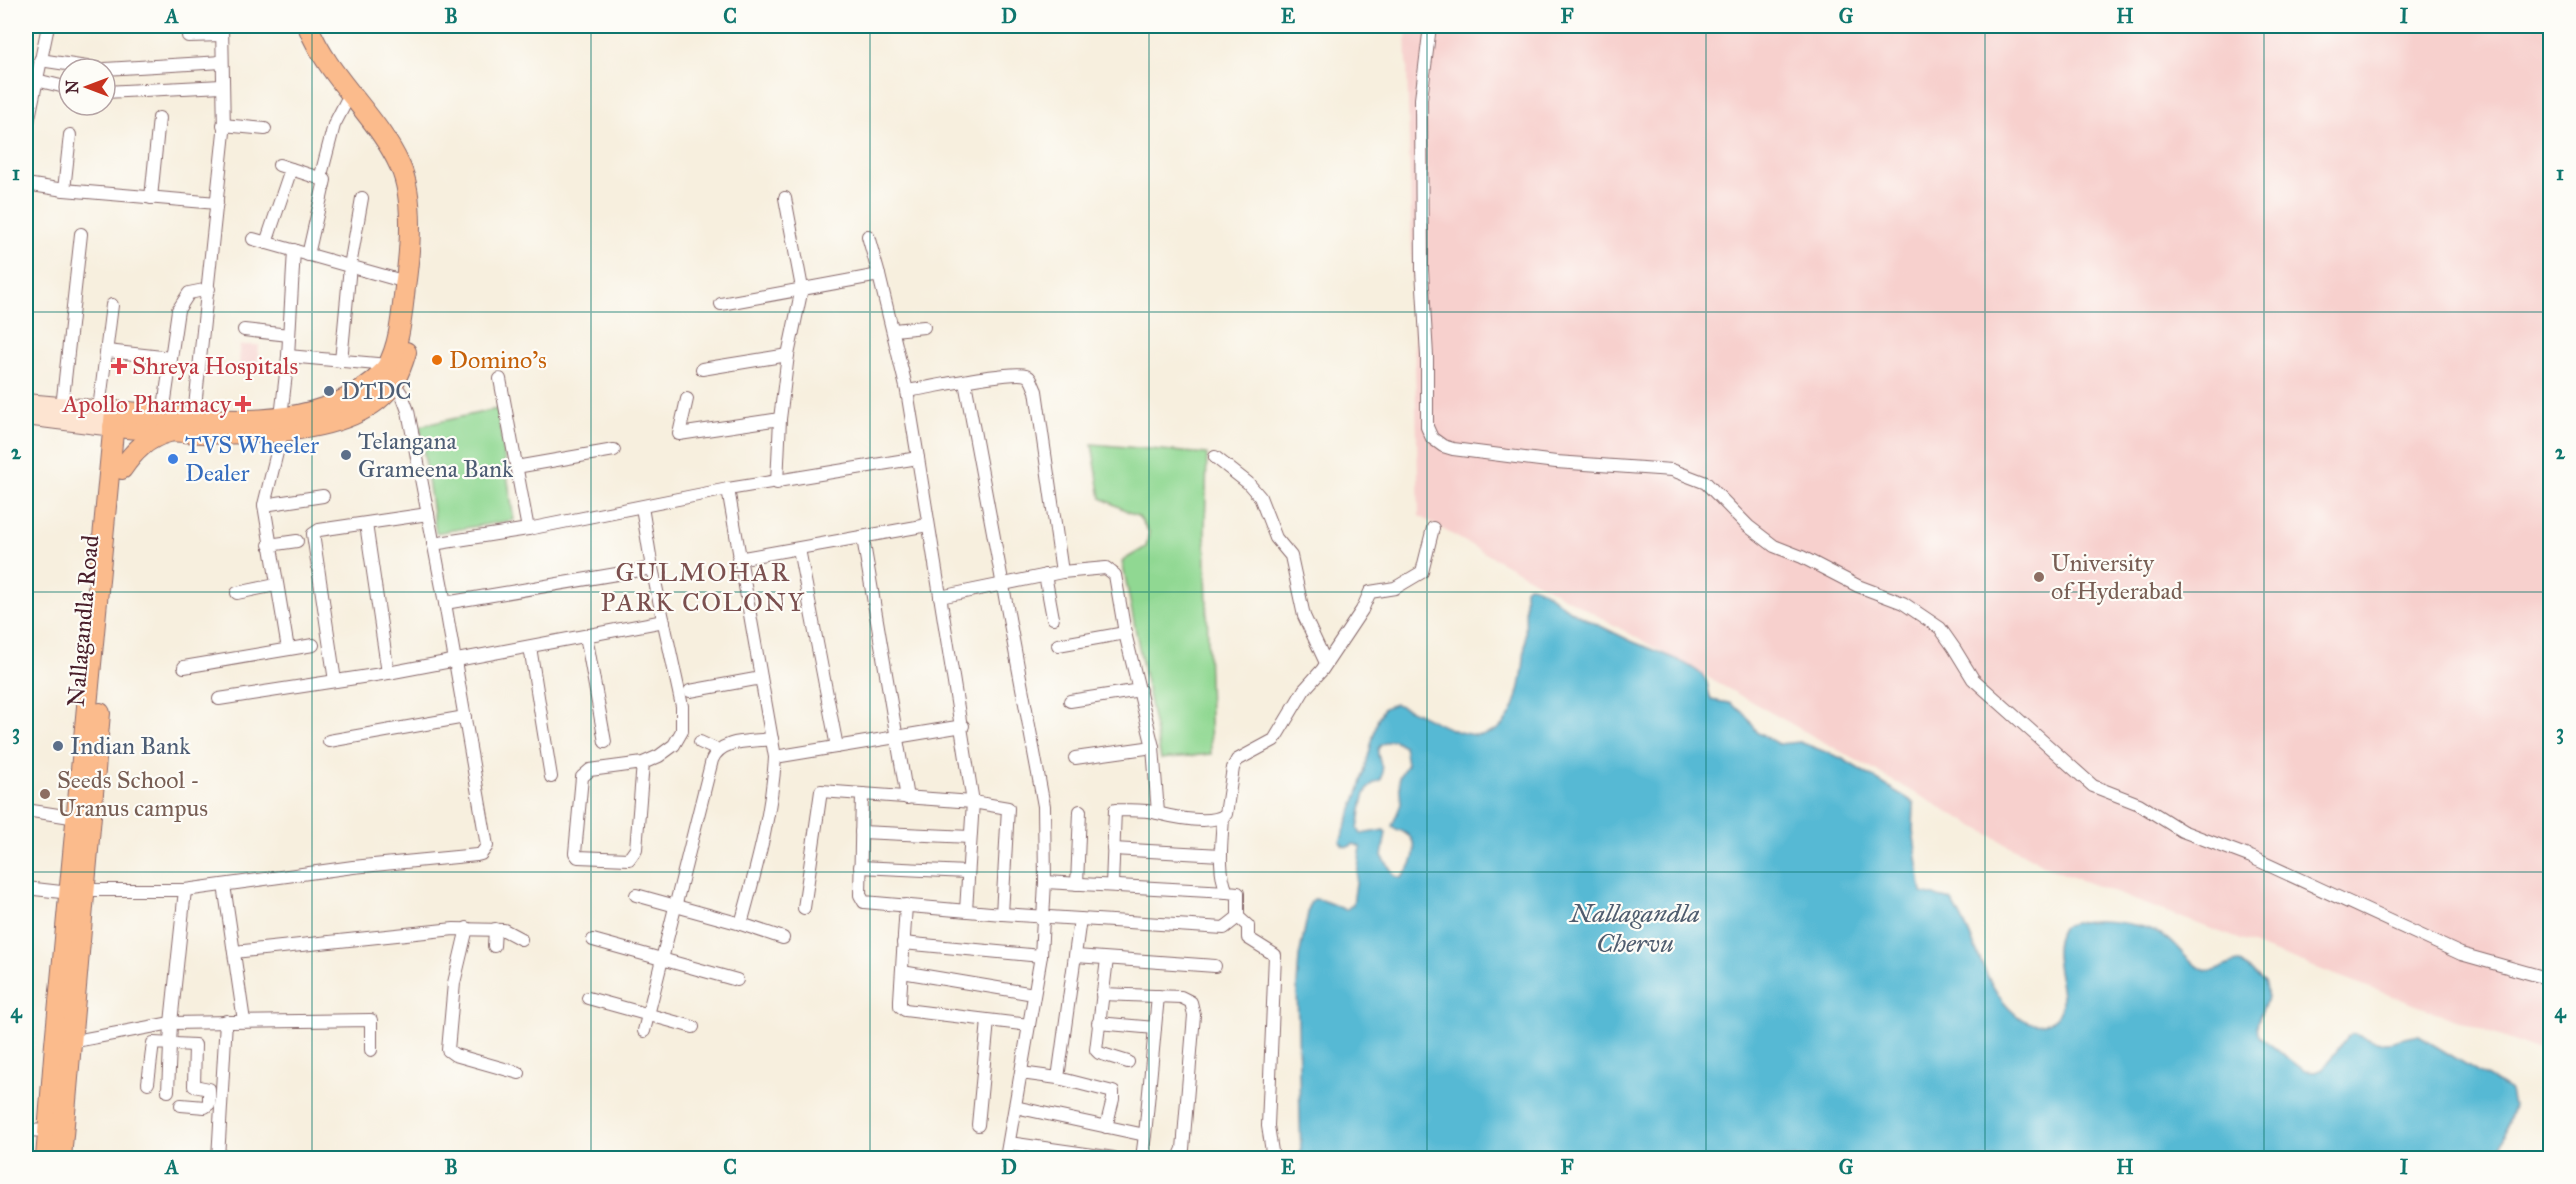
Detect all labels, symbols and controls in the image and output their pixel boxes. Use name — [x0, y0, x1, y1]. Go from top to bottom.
text: A — [163, 4, 179, 28]
text: B — [444, 4, 458, 28]
text: C — [723, 4, 737, 28]
text: D — [1001, 4, 1017, 28]
text: E — [1281, 4, 1296, 28]
text: F — [1560, 4, 1574, 28]
text: G — [1839, 4, 1854, 28]
text: H — [2116, 4, 2134, 28]
text: I — [2400, 4, 2409, 28]
north arrow — [57, 57, 117, 117]
text: N — [63, 80, 82, 94]
text: 1 — [12, 161, 20, 185]
text: 1 — [2556, 161, 2564, 185]
place label: Domino's — [449, 345, 547, 375]
place label: Shreya Hospitals — [132, 351, 298, 381]
marker: Domino's — [430, 353, 444, 367]
marker: Shreya Hospitals — [110, 357, 128, 375]
place label: DTDC — [341, 376, 412, 406]
marker: DTDC — [322, 384, 336, 398]
place label: Apollo Pharmacy — [61, 389, 232, 419]
marker: Apollo Pharmacy — [236, 397, 250, 411]
place label: Telangana Grameena Bank — [358, 426, 514, 484]
place label: TVS Wheeler Dealer — [185, 430, 319, 488]
text: 2 — [11, 440, 22, 464]
text: 2 — [2555, 440, 2566, 464]
marker: Telangana Grameena Bank — [339, 448, 353, 462]
marker: TVS Wheeler Dealer — [166, 452, 180, 466]
street label: Nallagandla Road — [61, 534, 105, 708]
place label: University of Hyderabad — [2051, 548, 2183, 606]
district label: GULMOHAR PARK COLONY — [600, 556, 806, 618]
marker: University of Hyderabad — [2032, 570, 2046, 584]
text: 3 — [12, 720, 20, 745]
text: 3 — [2556, 720, 2564, 745]
place label: Indian Bank — [70, 731, 191, 761]
marker: Indian Bank — [51, 739, 65, 753]
place label: Seeds School - Uranus campus — [57, 765, 208, 823]
marker: Seeds School - Uranus campus — [38, 787, 52, 801]
water label: Nallagandla Chervu — [1568, 897, 1700, 959]
text: 4 — [10, 999, 22, 1024]
text: 4 — [2554, 999, 2566, 1024]
text: A — [163, 1155, 179, 1179]
text: B — [444, 1155, 458, 1179]
text: C — [723, 1155, 737, 1179]
text: D — [1001, 1155, 1017, 1179]
text: E — [1281, 1155, 1296, 1179]
text: F — [1560, 1155, 1574, 1179]
text: G — [1839, 1155, 1854, 1179]
text: H — [2116, 1155, 2134, 1179]
text: I — [2400, 1155, 2409, 1179]

